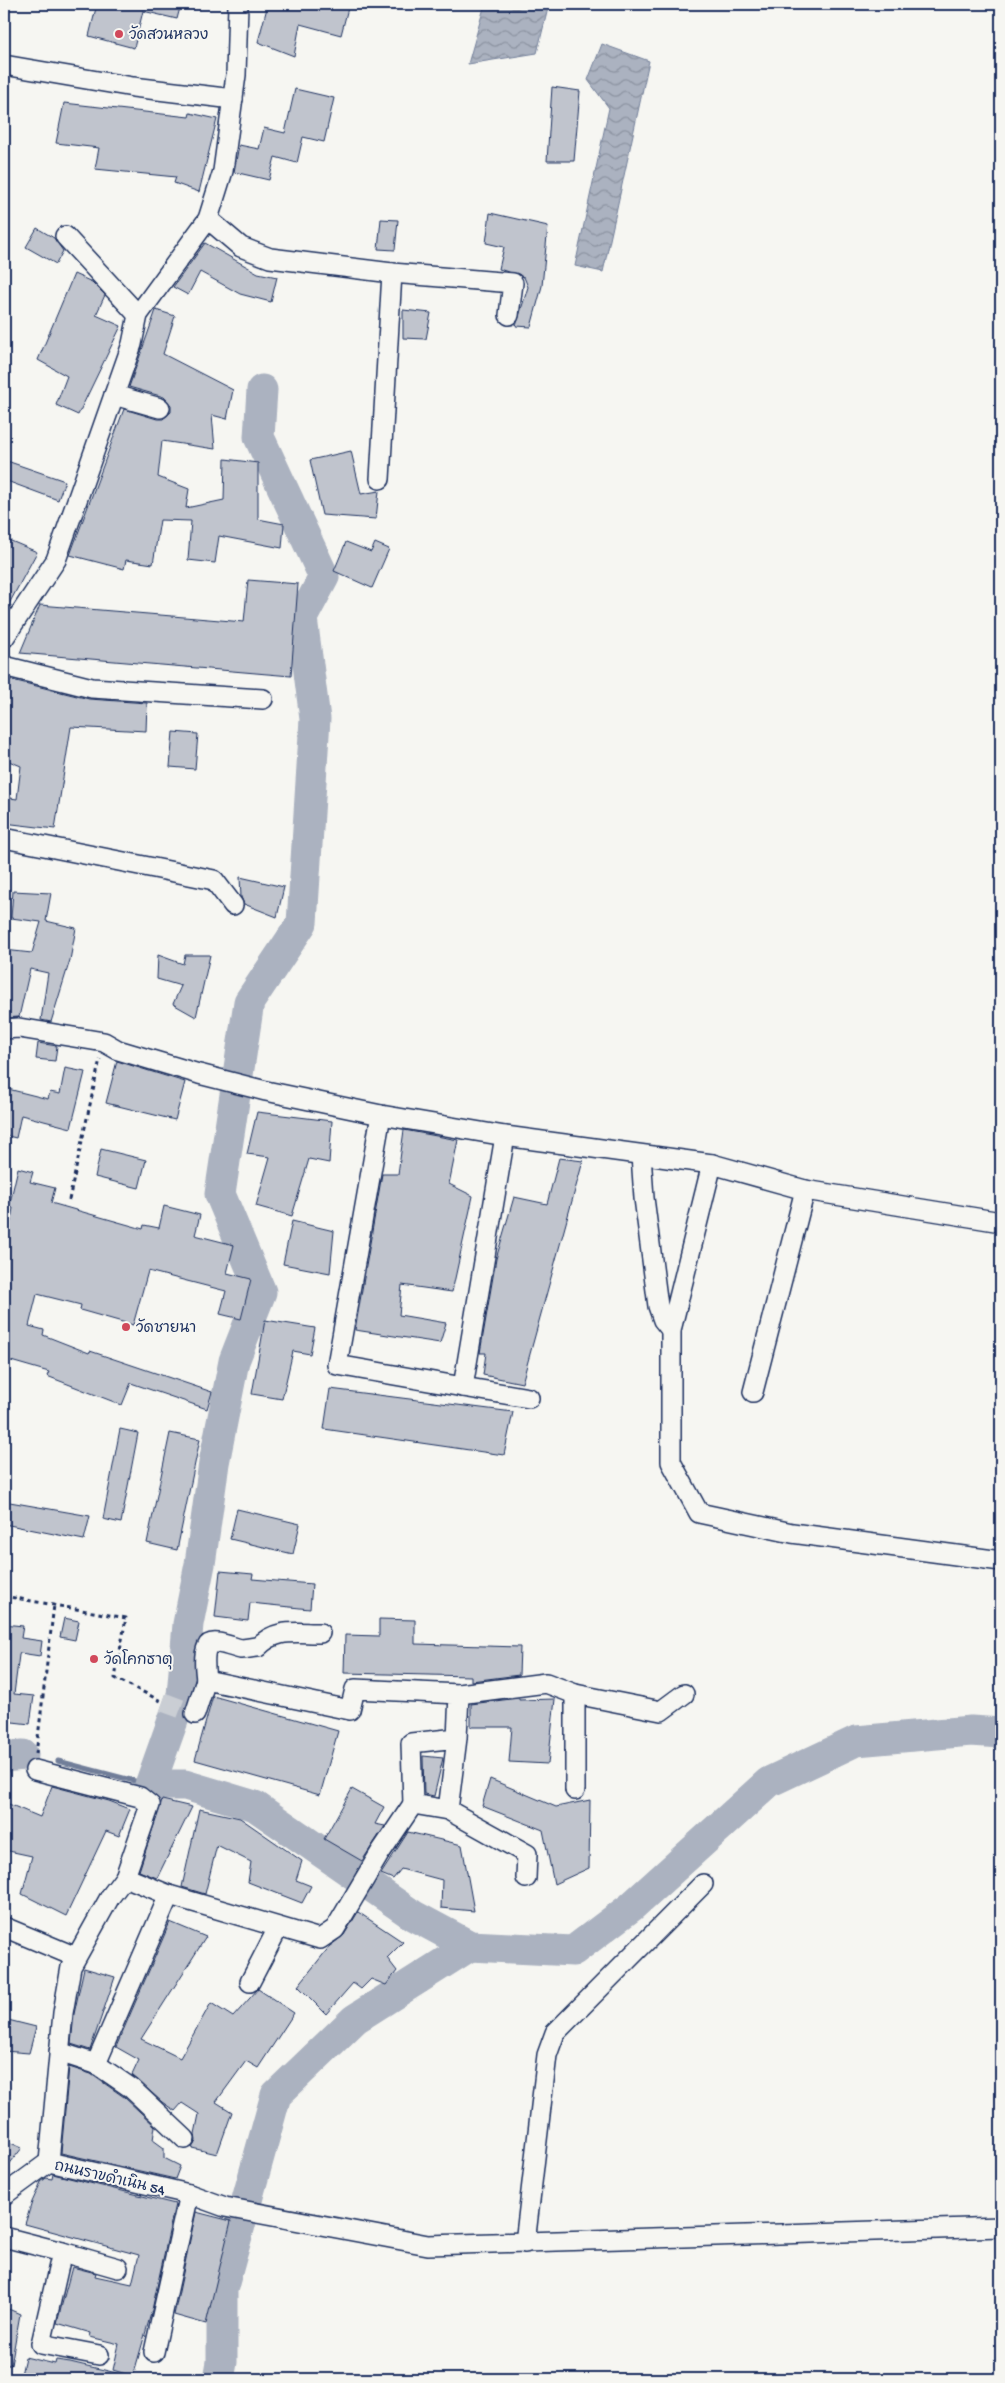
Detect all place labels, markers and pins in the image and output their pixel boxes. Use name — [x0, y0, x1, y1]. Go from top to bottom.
place label: วัดสวนหลวง — [129, 25, 208, 45]
marker: วัดสวนหลวง — [113, 28, 125, 40]
place label: วัดชายนา — [136, 1318, 196, 1338]
marker: วัดชายนา — [120, 1321, 132, 1333]
place label: วัดโคกธาตุ — [104, 1649, 173, 1670]
marker: วัดโคกธาตุ — [88, 1653, 100, 1665]

